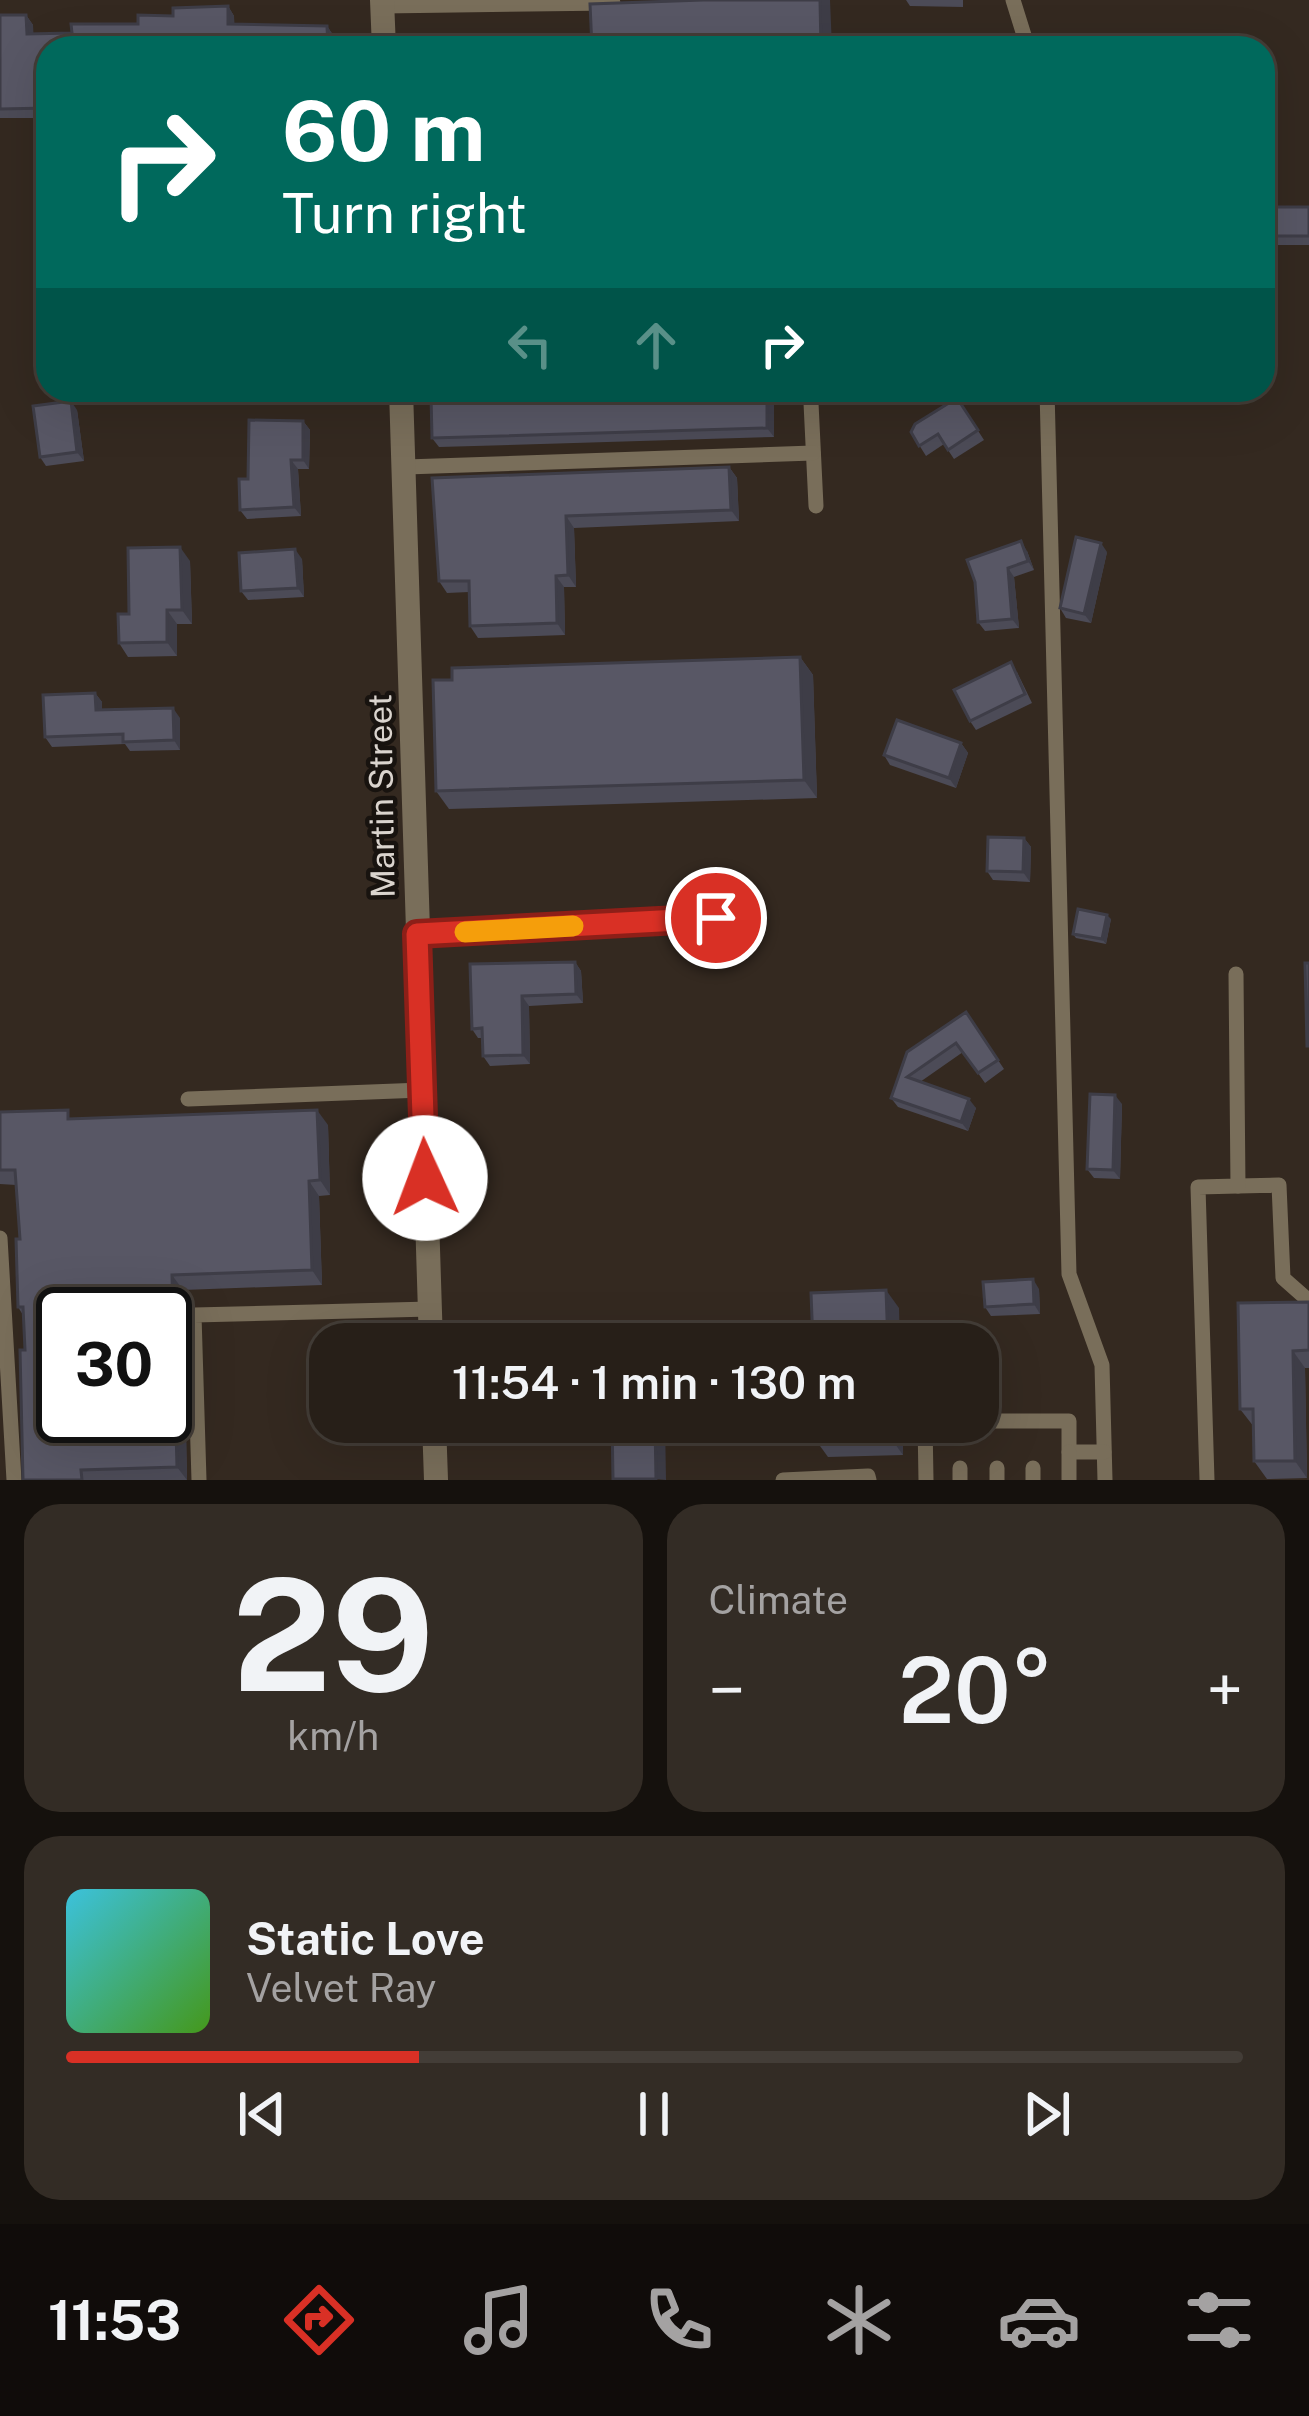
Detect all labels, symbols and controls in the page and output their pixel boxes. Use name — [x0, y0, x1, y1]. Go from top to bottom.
text: 60 m — [282, 81, 486, 180]
icon: right — [84, 84, 240, 240]
text: Turn right — [282, 182, 527, 245]
icon: left — [497, 312, 563, 378]
icon: ahead — [623, 312, 689, 378]
icon: right — [749, 312, 815, 378]
street label: Martin Street — [360, 693, 402, 899]
pin — [665, 867, 767, 969]
icon: arrive — [683, 885, 749, 951]
position arrow — [362, 1115, 488, 1241]
speed limit sign: 30 — [36, 1287, 192, 1443]
text: 11:54 · 1 min · 130 m — [452, 1356, 856, 1409]
text: 29 — [232, 1543, 434, 1726]
text: Climate — [709, 1577, 848, 1623]
text: 20° — [899, 1637, 1053, 1743]
text: − — [709, 1651, 745, 1729]
text: + — [1206, 1651, 1243, 1729]
text: km/h — [287, 1713, 379, 1759]
text: Static Love — [246, 1912, 485, 1965]
text: Velvet Ray — [246, 1965, 436, 2011]
icon: previous — [229, 2081, 295, 2147]
icon: pause — [621, 2081, 687, 2147]
icon: next — [1014, 2081, 1080, 2147]
icon: directions — [277, 2278, 361, 2362]
icon: music — [457, 2278, 541, 2362]
icon: phone — [637, 2278, 721, 2362]
icon: climate — [817, 2278, 901, 2362]
icon: car — [997, 2278, 1081, 2362]
icon: filters — [1177, 2278, 1261, 2362]
text: 11:53 — [48, 2289, 181, 2352]

